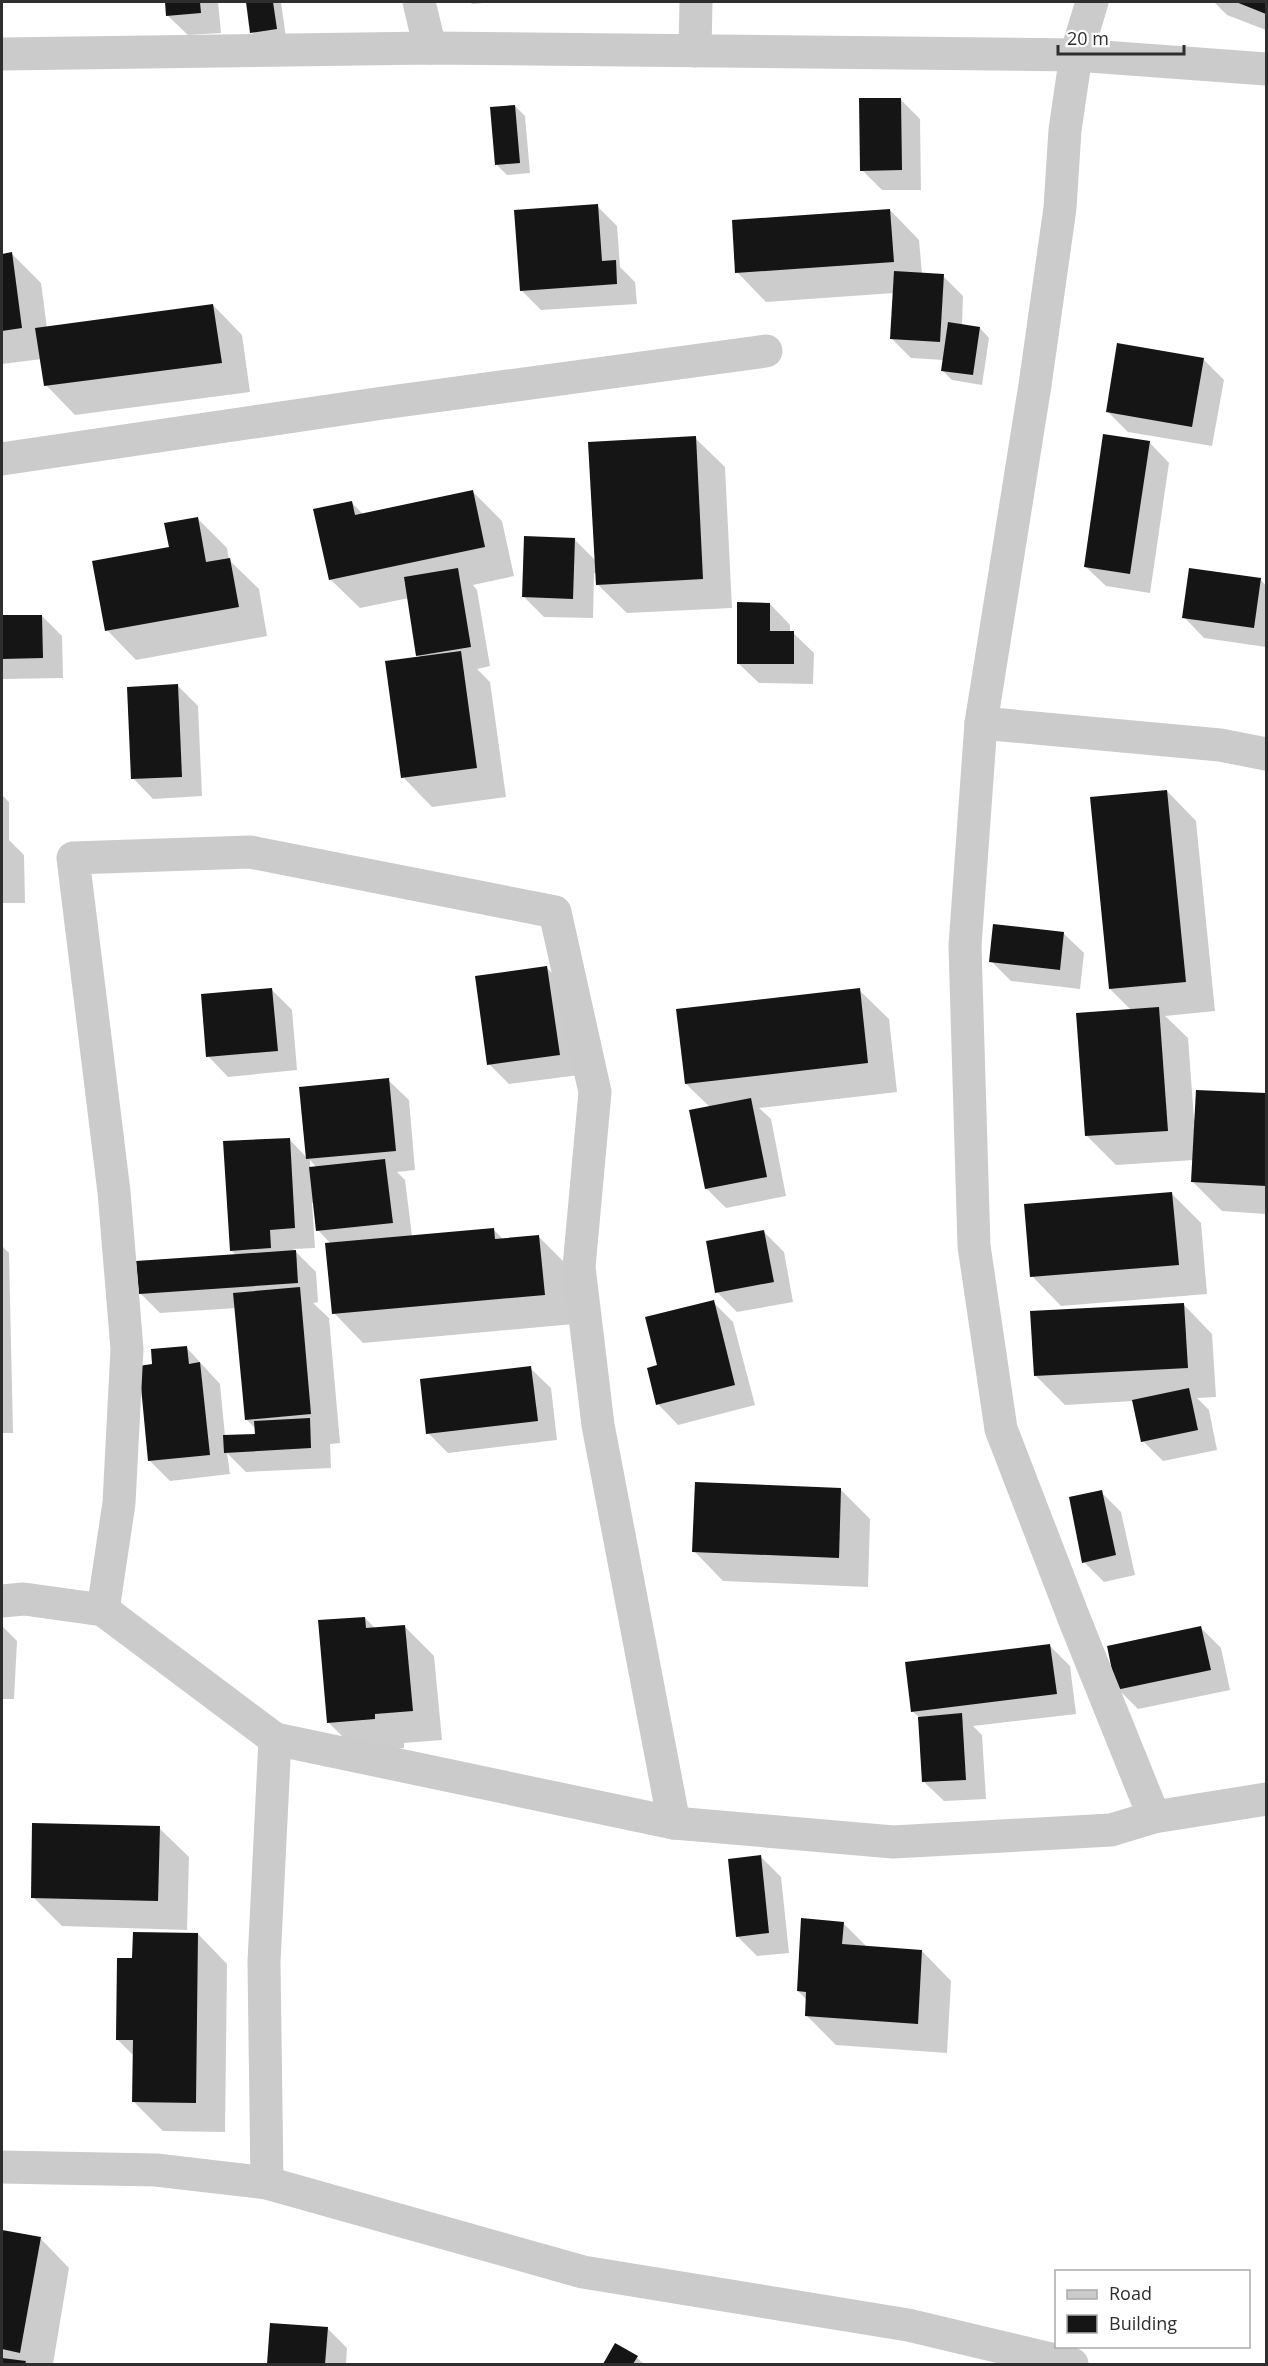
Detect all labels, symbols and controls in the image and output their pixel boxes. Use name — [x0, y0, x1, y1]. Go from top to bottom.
scale bar — [1058, 18, 1184, 56]
text: 20 m — [1067, 26, 1109, 50]
legend — [1055, 2270, 1250, 2348]
text: Road — [1109, 2281, 1152, 2305]
text: Building — [1109, 2311, 1177, 2335]

